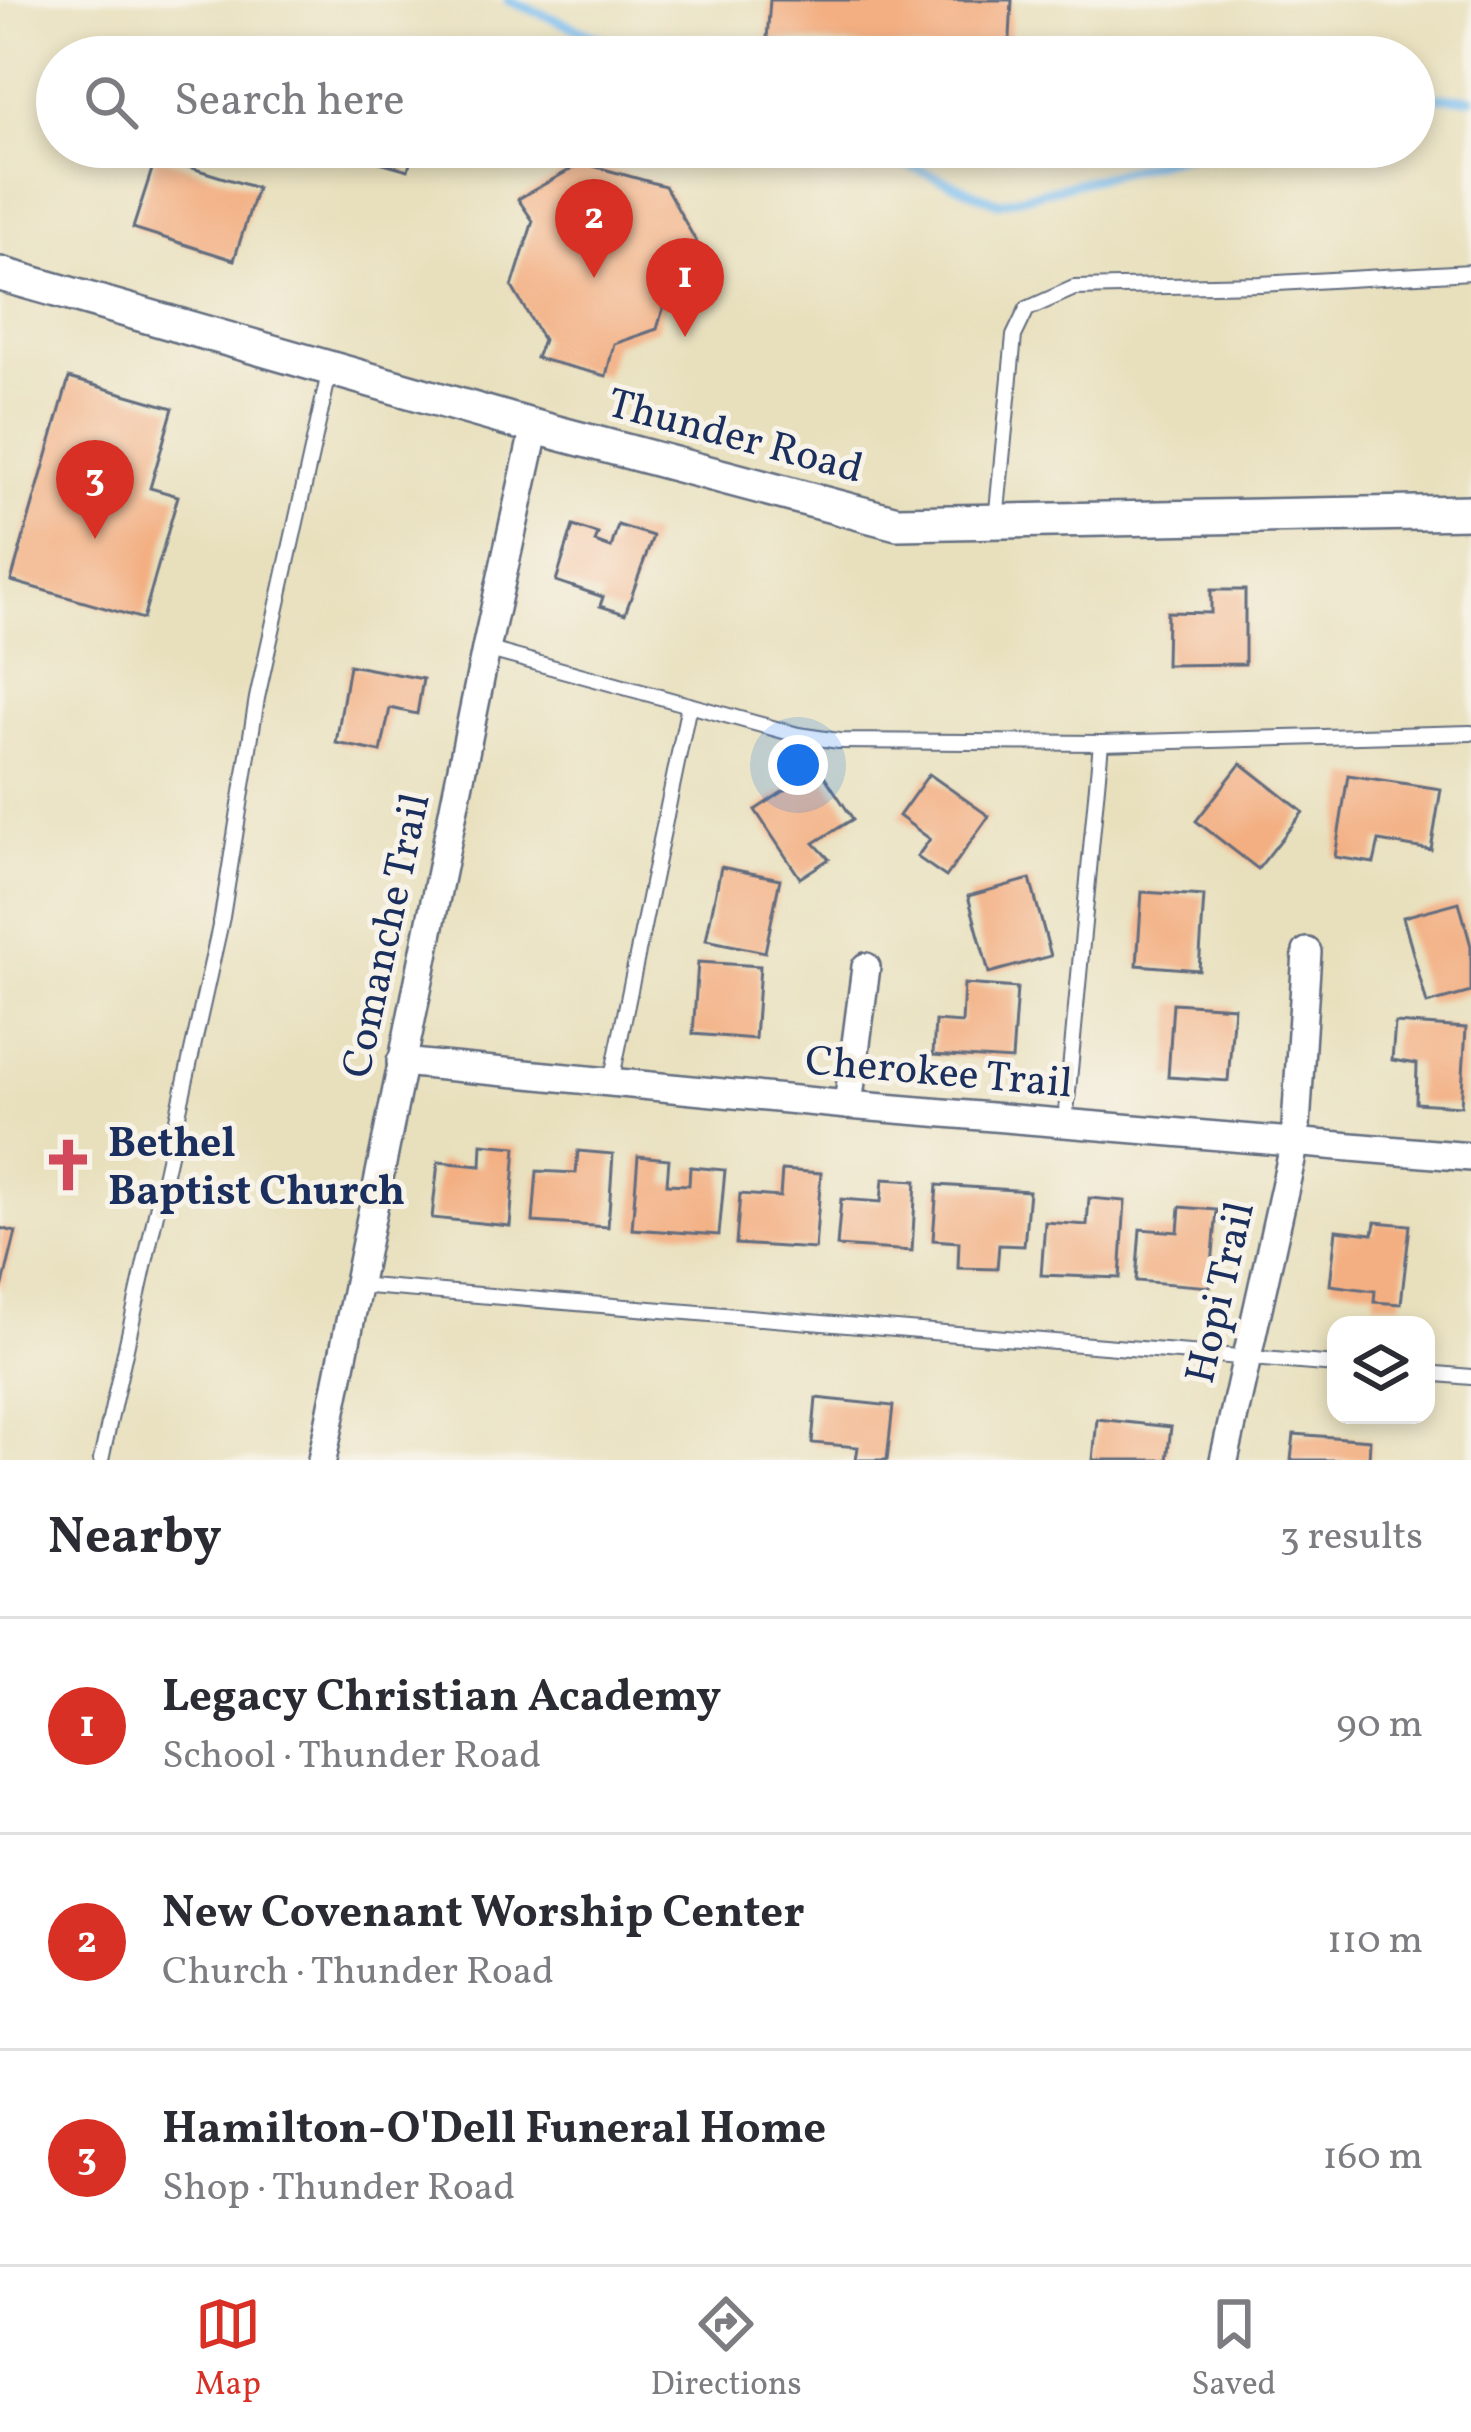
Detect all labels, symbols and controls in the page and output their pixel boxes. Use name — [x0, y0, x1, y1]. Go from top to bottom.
search box — [36, 36, 1435, 168]
icon: search — [78, 69, 144, 135]
text: Search here — [174, 71, 405, 134]
pin: 2 — [555, 179, 633, 278]
pin: 1 — [646, 238, 724, 337]
street label: Thunder Road — [601, 376, 869, 501]
pin: 3 — [56, 440, 134, 539]
your location — [768, 735, 828, 795]
street label: Comanche Trail — [329, 788, 447, 1084]
street label: Cherokee Trail — [803, 1033, 1075, 1116]
place label: Bethel Baptist Church — [108, 1116, 405, 1223]
church icon: Bethel Baptist Church — [39, 1136, 97, 1194]
street label: Hopi Trail — [1173, 1197, 1272, 1390]
map controls — [1327, 1316, 1435, 1424]
button: layers — [1327, 1316, 1435, 1424]
text: Nearby — [48, 1503, 222, 1574]
text: 3 results — [1280, 1511, 1423, 1565]
text: Legacy Christian Academy — [162, 1667, 721, 1730]
text: 1 — [79, 1699, 95, 1753]
text: 90 m — [1336, 1699, 1423, 1753]
text: School · Thunder Road — [162, 1730, 541, 1784]
text: New Covenant Worship Center — [162, 1883, 805, 1946]
text: 2 — [77, 1915, 97, 1969]
text: 110 m — [1327, 1915, 1423, 1969]
text: Church · Thunder Road — [162, 1946, 554, 2000]
text: Hamilton-O'Dell Funeral Home — [162, 2099, 826, 2162]
text: 3 — [77, 2131, 97, 2185]
text: 160 m — [1322, 2131, 1423, 2185]
text: Shop · Thunder Road — [162, 2162, 515, 2216]
tab: Map — [195, 2291, 261, 2409]
tab: Directions — [650, 2291, 802, 2409]
tab: Saved — [1191, 2291, 1276, 2409]

